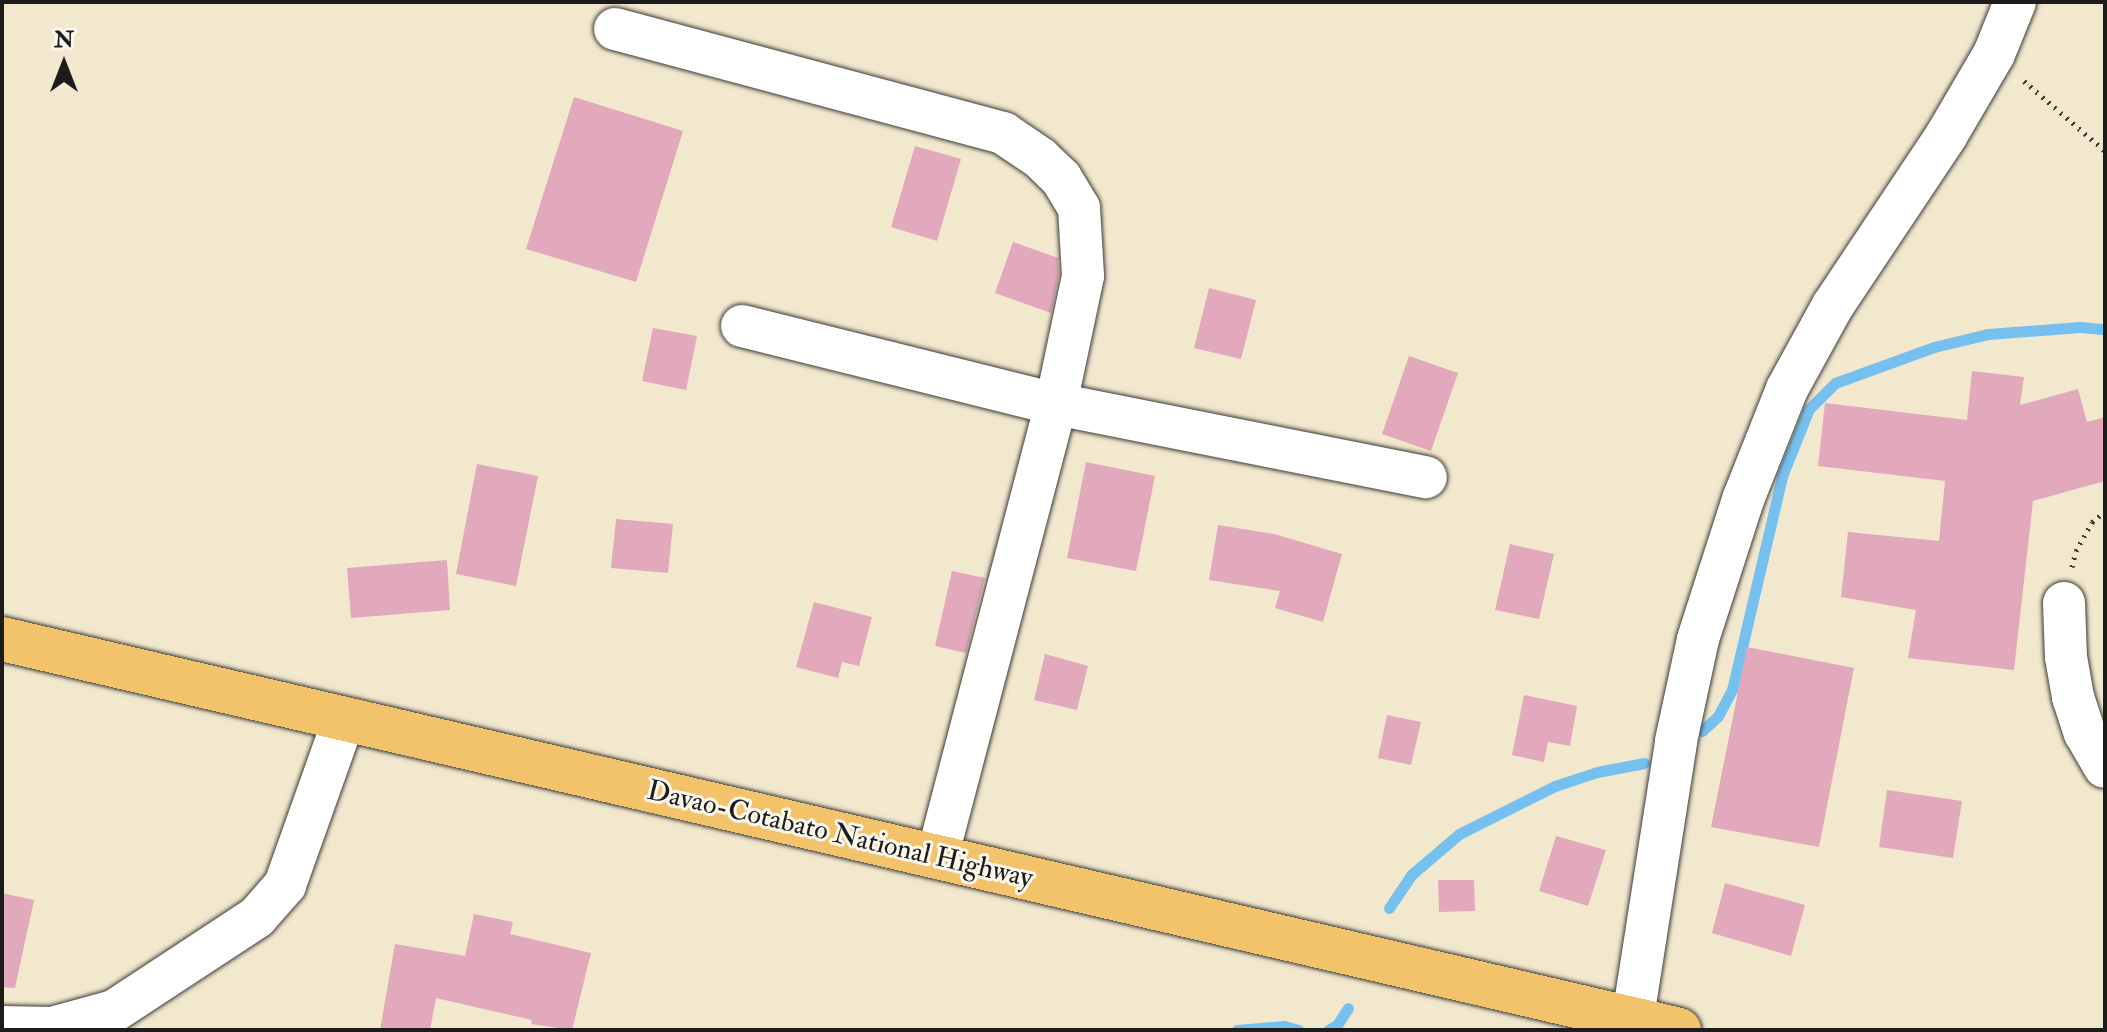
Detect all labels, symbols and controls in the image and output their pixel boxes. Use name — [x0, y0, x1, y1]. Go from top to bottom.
north arrow — [24, 24, 104, 104]
text: N — [54, 26, 74, 54]
street label: Davao-Cotabato National Highway — [644, 774, 1036, 896]

